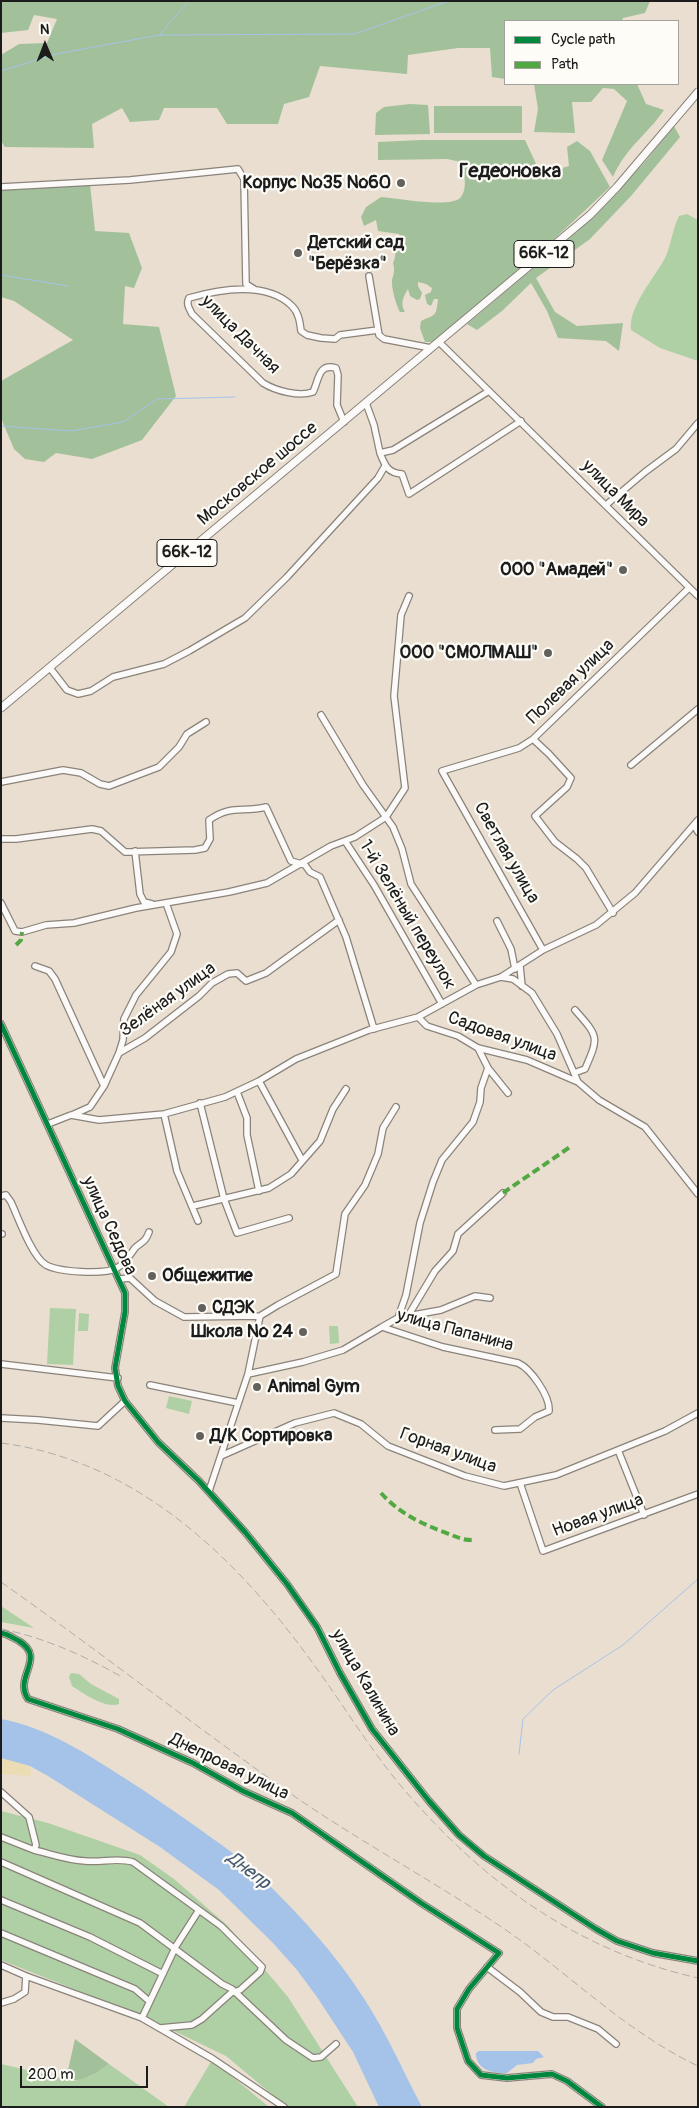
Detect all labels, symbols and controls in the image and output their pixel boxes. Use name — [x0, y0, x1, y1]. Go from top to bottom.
north arrow — [20, 20, 70, 70]
legend — [504, 20, 679, 85]
text: N — [40, 21, 50, 38]
text: Cycle path — [551, 30, 615, 49]
text: Path — [551, 55, 578, 74]
district label: Гедеоновка — [459, 160, 561, 184]
place label: Корпус №35 №60 — [242, 172, 391, 194]
marker: Корпус №35 №60 — [395, 177, 407, 189]
place label: Детский сад "Берёзка" — [308, 232, 404, 274]
road number: 66К-12 — [514, 240, 574, 268]
marker: Детский сад "Берёзка" — [292, 247, 304, 259]
street label: улица Дачная — [196, 291, 284, 379]
street label: Московское шоссе — [194, 418, 322, 530]
street label: улица Мира — [577, 456, 653, 532]
road number: 66К-12 — [157, 540, 217, 566]
place label: ООО "Амадей" — [500, 559, 613, 581]
marker: ООО "Амадей" — [617, 564, 629, 576]
street label: Полевая улица — [523, 635, 619, 729]
place label: ООО "СМОЛМАШ" — [400, 642, 538, 664]
marker: ООО "СМОЛМАШ" — [542, 647, 554, 659]
street label: Светлая улица — [468, 799, 544, 907]
street label: 1-й Зелёный переулок — [354, 836, 460, 994]
street label: Зелёная улица — [116, 958, 220, 1042]
street label: Садовая улица — [445, 1007, 559, 1067]
street label: улица Седова — [77, 1173, 141, 1279]
place label: Общежитие — [162, 1265, 253, 1287]
marker: Общежитие — [146, 1270, 158, 1282]
place label: СДЭК — [212, 1297, 255, 1319]
marker: СДЭК — [196, 1302, 208, 1314]
street label: улица Папанина — [394, 1305, 516, 1357]
place label: Школа № 24 — [191, 1321, 293, 1343]
marker: Школа № 24 — [297, 1326, 309, 1338]
place label: Animal Gym — [267, 1376, 360, 1398]
marker: Animal Gym — [251, 1381, 263, 1393]
street label: Горная улица — [397, 1424, 499, 1478]
place label: Д/К Сортировка — [210, 1425, 332, 1447]
marker: Д/К Сортировка — [194, 1430, 206, 1442]
street label: Новая улица — [549, 1490, 647, 1542]
street label: улица Калинина — [326, 1626, 404, 1740]
street label: Днепровая улица — [166, 1729, 292, 1805]
water label: Днепр — [222, 1847, 274, 1895]
scale bar — [22, 2056, 150, 2088]
text: 200 m — [28, 2065, 73, 2084]

